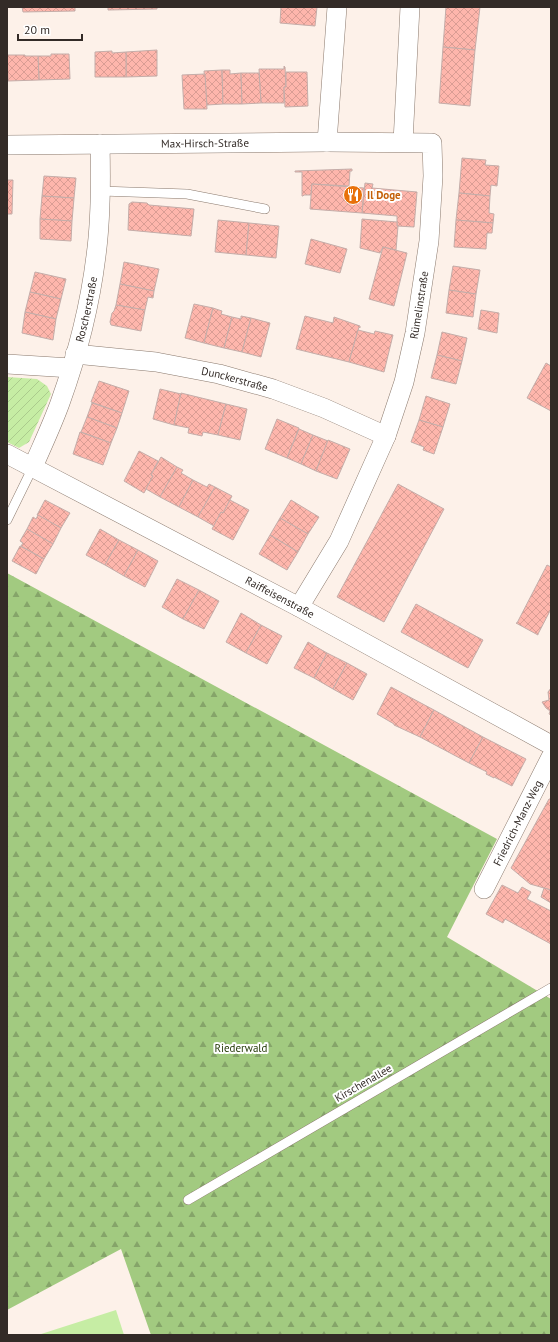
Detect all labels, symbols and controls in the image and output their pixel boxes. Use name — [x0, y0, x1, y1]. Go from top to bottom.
scale bar — [18, 16, 82, 42]
text: 20 m — [24, 22, 50, 37]
street label: Max-Hirsch-Straße — [161, 136, 249, 151]
restaurant icon: Il Doge — [342, 184, 364, 206]
place label: Il Doge — [367, 188, 401, 202]
street label: Rümelinstraße — [407, 270, 431, 340]
street label: Roscherstraße — [72, 275, 100, 344]
street label: Dunckerstraße — [200, 364, 270, 394]
street label: Raiffeisenstraße — [243, 573, 317, 621]
street label: Friedrich-Manz-Weg — [490, 778, 545, 868]
park label: Riederwald — [215, 1041, 268, 1055]
street label: Kirschenallee — [332, 1061, 394, 1105]

